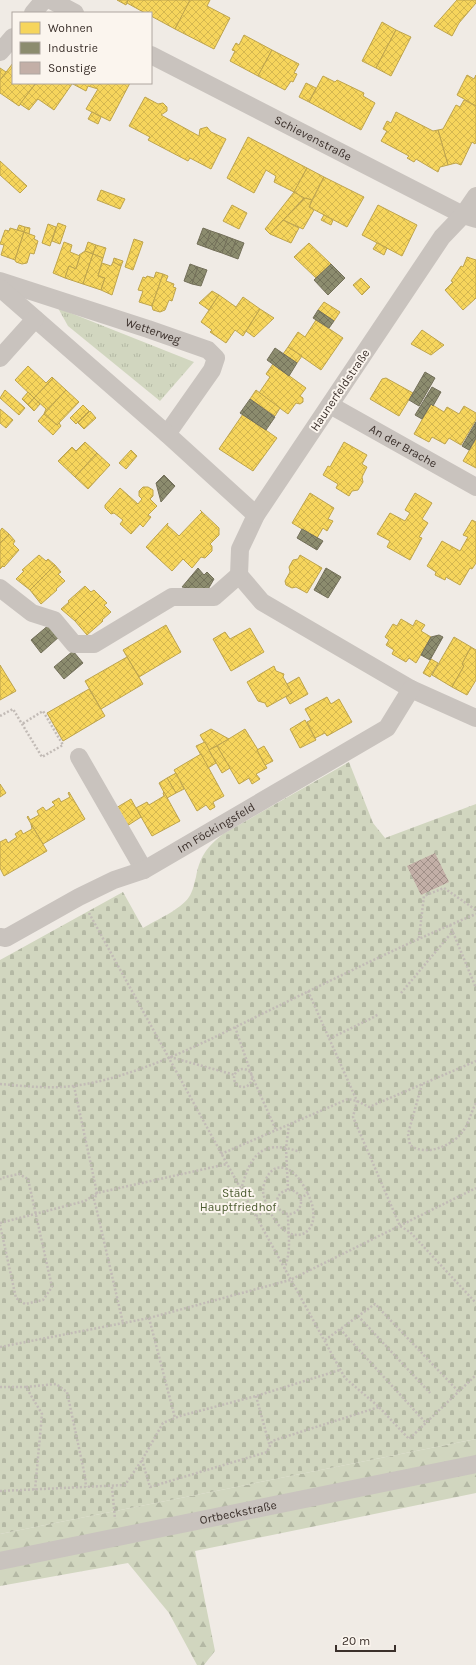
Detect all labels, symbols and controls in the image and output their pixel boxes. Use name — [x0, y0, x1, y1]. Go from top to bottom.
legend — [12, 12, 152, 84]
text: Wohnen — [48, 21, 93, 35]
text: Industrie — [48, 41, 98, 55]
text: Sonstige — [48, 61, 96, 75]
street label: Schievenstraße — [272, 112, 354, 164]
street label: Wetterweg — [124, 315, 183, 347]
street label: Haunerfeldstraße — [307, 346, 373, 434]
street label: An der Brache — [367, 422, 440, 471]
street label: Im Föckingsfeld — [175, 800, 257, 856]
park label: Städt. Hauptfriedhof — [200, 1186, 277, 1214]
street label: Ortbeckstraße — [198, 1498, 278, 1527]
scale bar — [336, 1627, 395, 1653]
text: 20 m — [342, 1634, 370, 1648]

